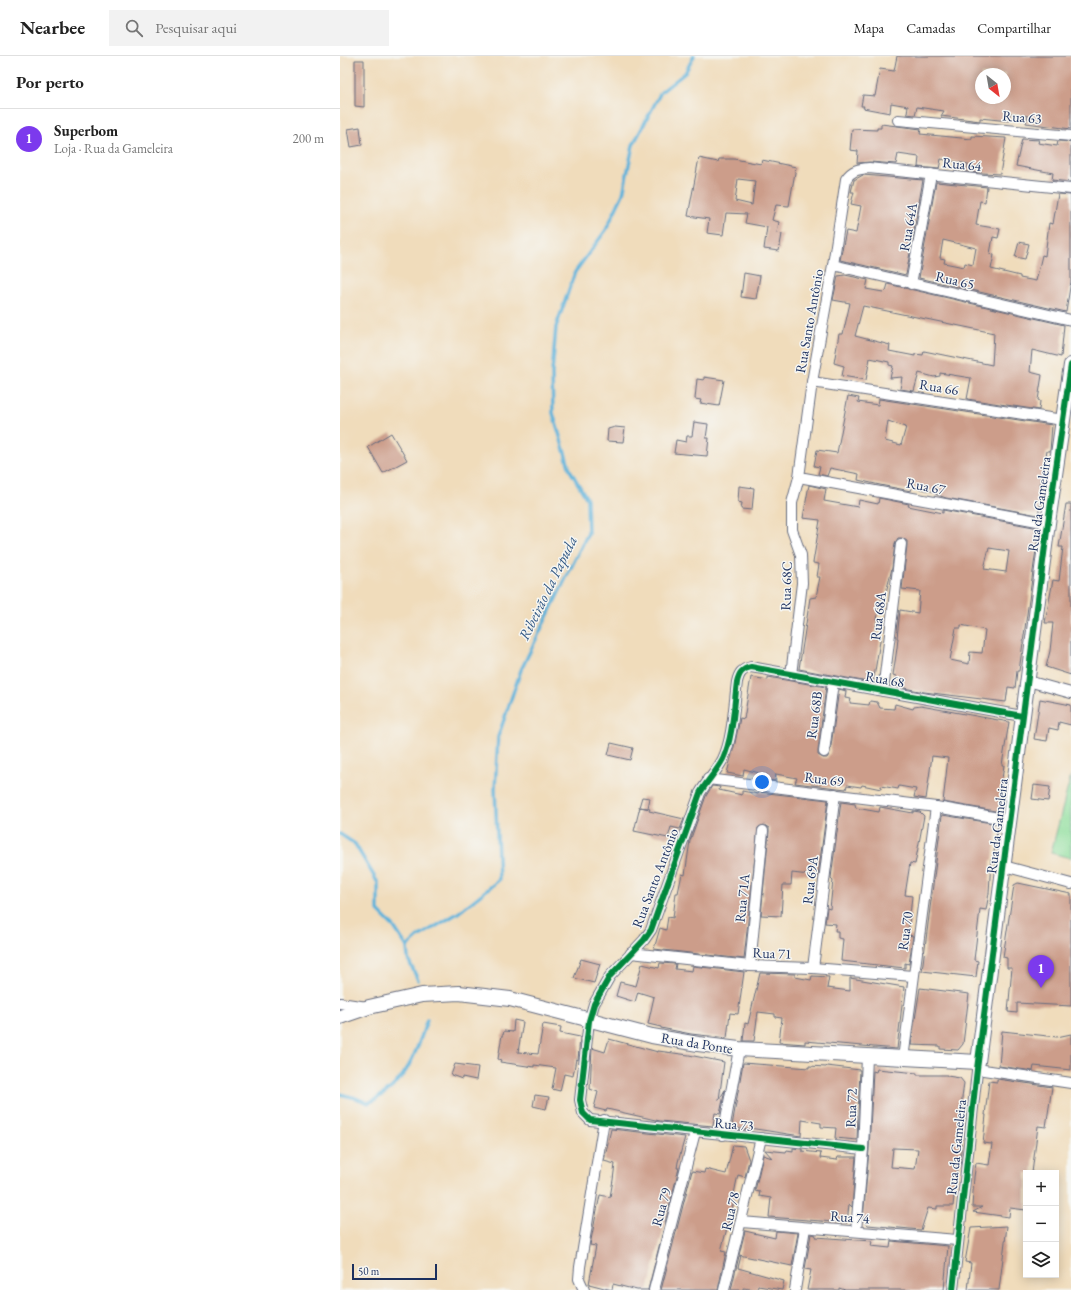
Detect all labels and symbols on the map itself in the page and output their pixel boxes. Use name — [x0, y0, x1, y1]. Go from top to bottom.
north arrow — [975, 68, 1011, 104]
street label: Rua 63 — [1002, 106, 1043, 128]
street label: Rua 64 — [942, 153, 983, 175]
street label: Rua 64A — [895, 201, 921, 253]
street label: Rua Santo Antônio — [791, 267, 827, 375]
street label: Rua 65 — [934, 267, 976, 293]
street label: Rua 66 — [918, 375, 960, 399]
street label: Rua da Gameleira — [1023, 455, 1055, 553]
street label: Rua 67 — [905, 473, 947, 499]
water label: Ribeirão da Papuda — [514, 533, 581, 643]
street label: Rua 68C — [776, 561, 796, 611]
street label: Rua 68A — [866, 590, 890, 641]
street label: Rua 68 — [864, 667, 906, 691]
street label: Rua 68B — [802, 690, 826, 740]
street label: Rua 69 — [803, 768, 845, 790]
your location — [752, 772, 772, 792]
street label: Rua da Gameleira — [982, 777, 1012, 875]
street label: Rua Santo Antônio — [628, 825, 682, 930]
street label: Rua 69A — [798, 854, 822, 905]
street label: Rua 71A — [730, 872, 754, 923]
street label: Rua 70 — [893, 910, 917, 952]
street label: Rua 71 — [752, 943, 792, 963]
pin: 1 — [1028, 955, 1054, 988]
street label: Rua da Ponte — [660, 1028, 735, 1058]
street label: Rua 72 — [841, 1088, 861, 1128]
street label: Rua da Gameleira — [942, 1098, 970, 1196]
street label: Rua 73 — [714, 1113, 755, 1135]
street label: Rua 79 — [647, 1185, 675, 1228]
street label: Rua 78 — [717, 1190, 743, 1232]
street label: Rua 74 — [830, 1207, 870, 1227]
scale bar — [352, 1262, 437, 1281]

